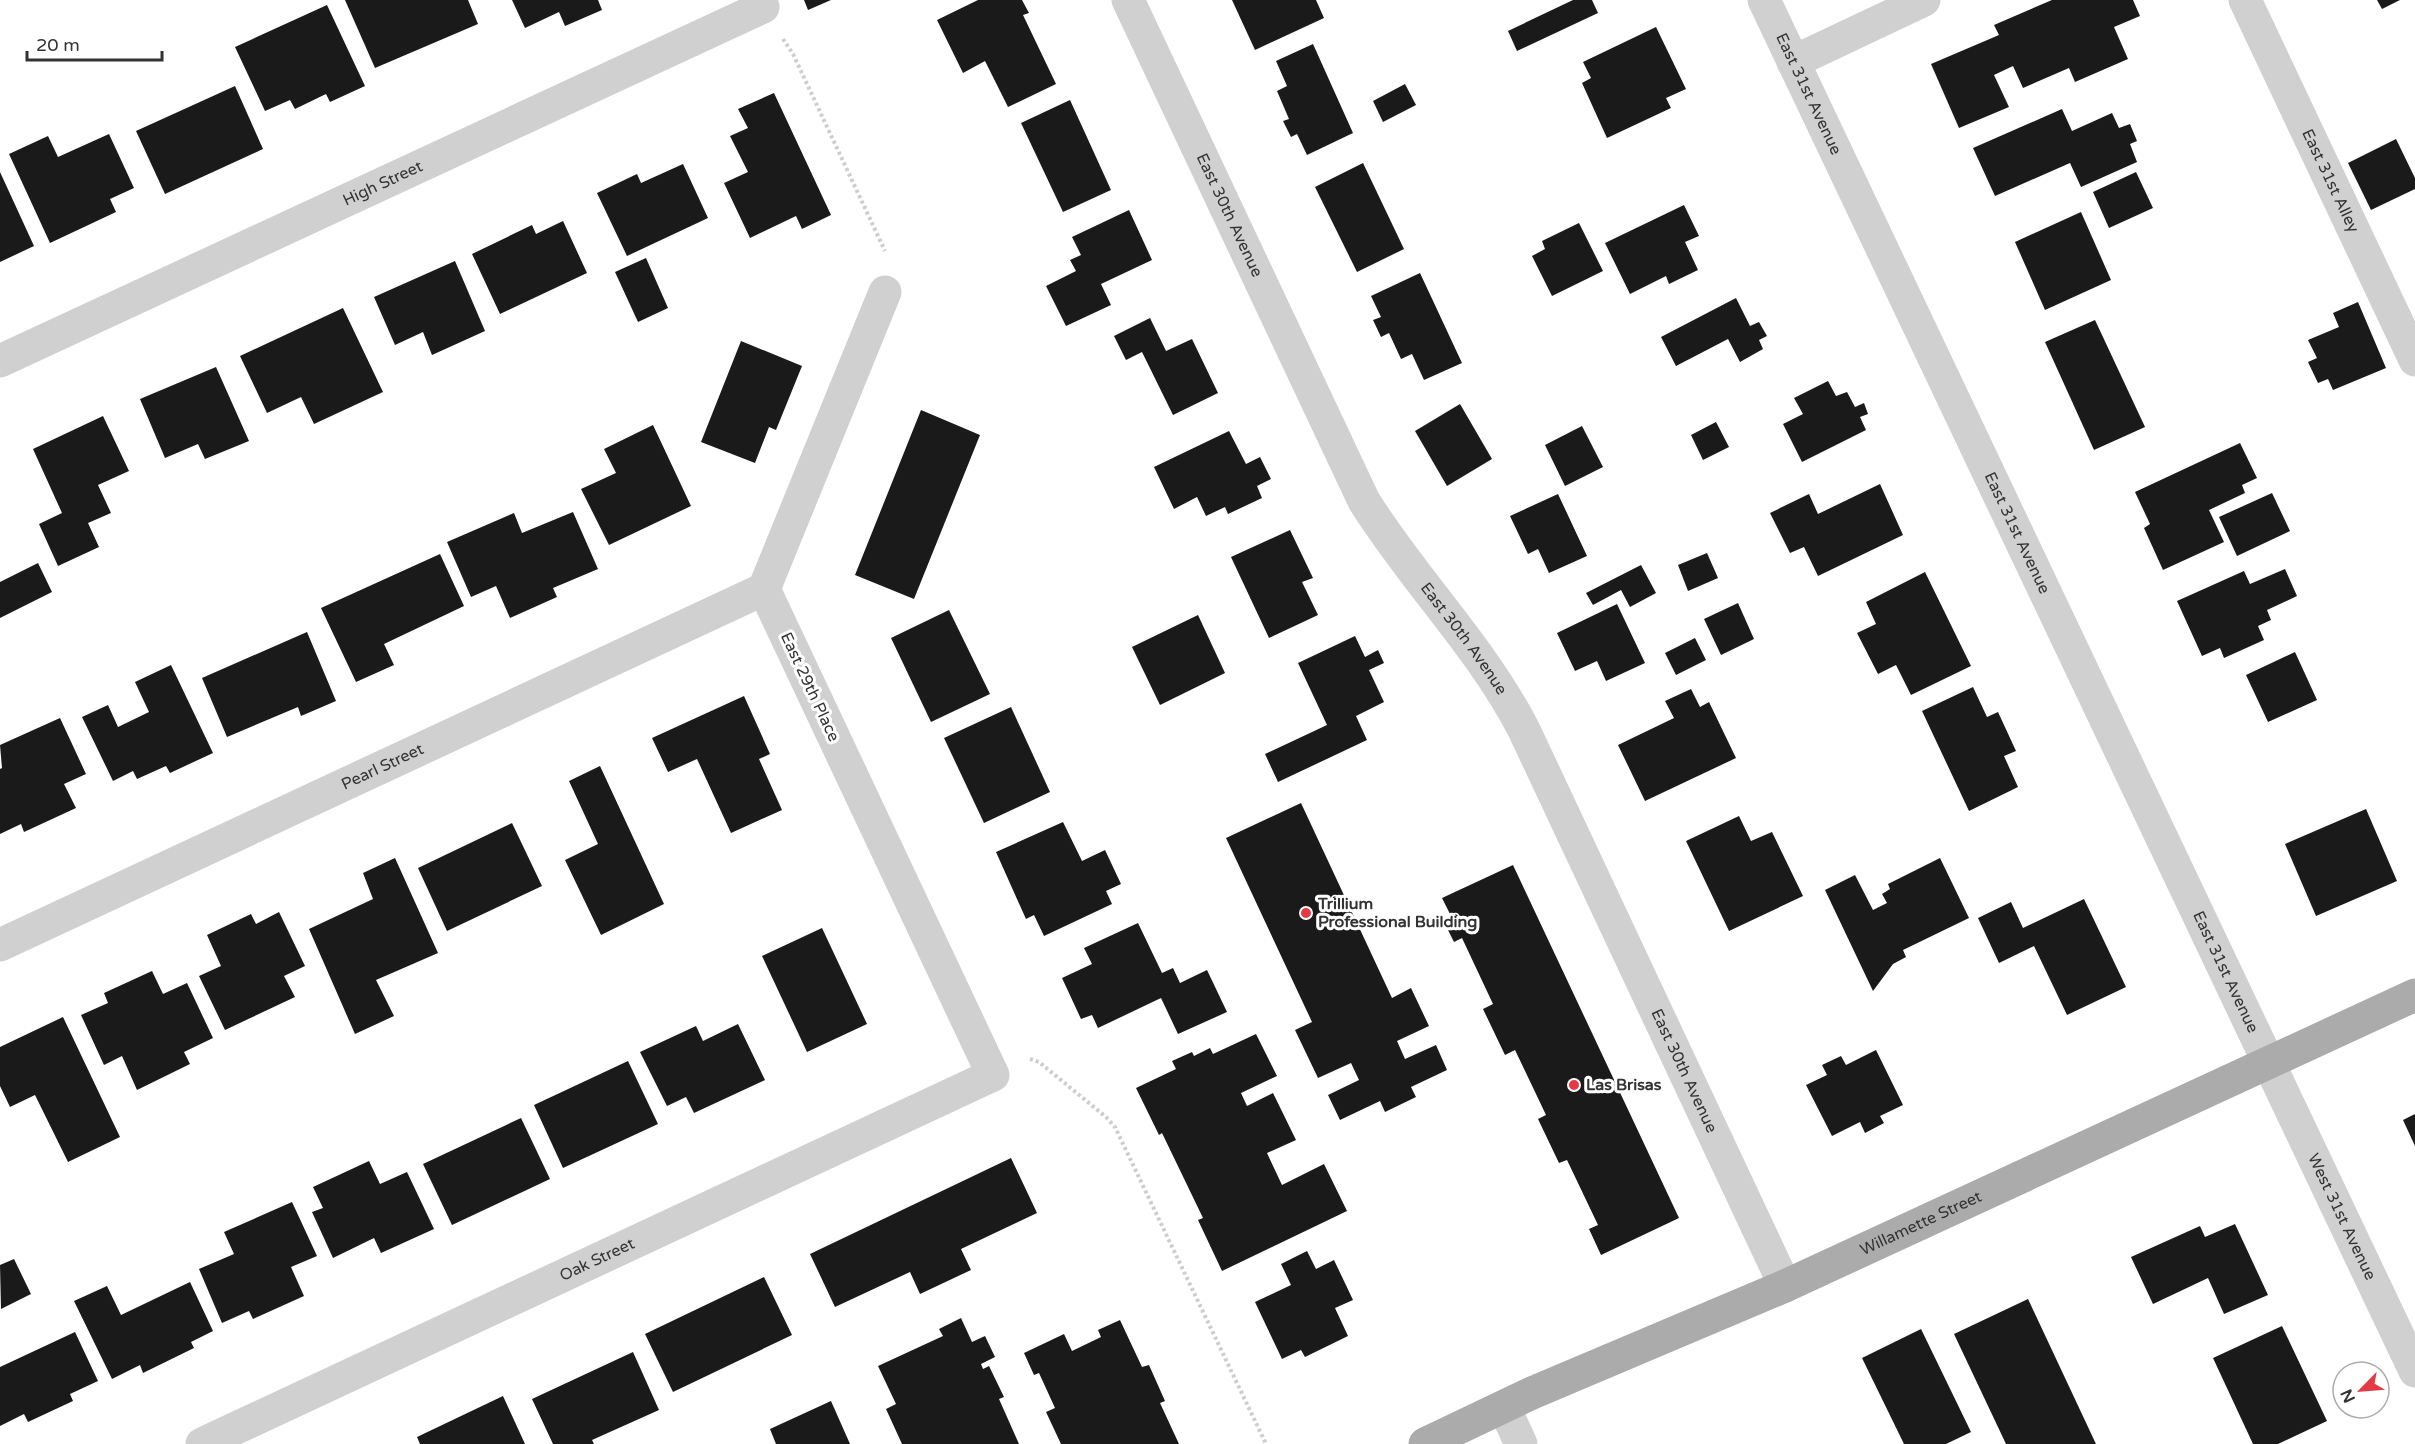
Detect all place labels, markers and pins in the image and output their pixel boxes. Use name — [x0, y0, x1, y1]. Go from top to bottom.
place label: Trillium Professional Building — [1317, 894, 1477, 932]
marker: Trillium Professional Building — [1299, 906, 1313, 920]
place label: Las Brisas — [1586, 1075, 1662, 1095]
marker: Las Brisas — [1567, 1078, 1581, 1092]

